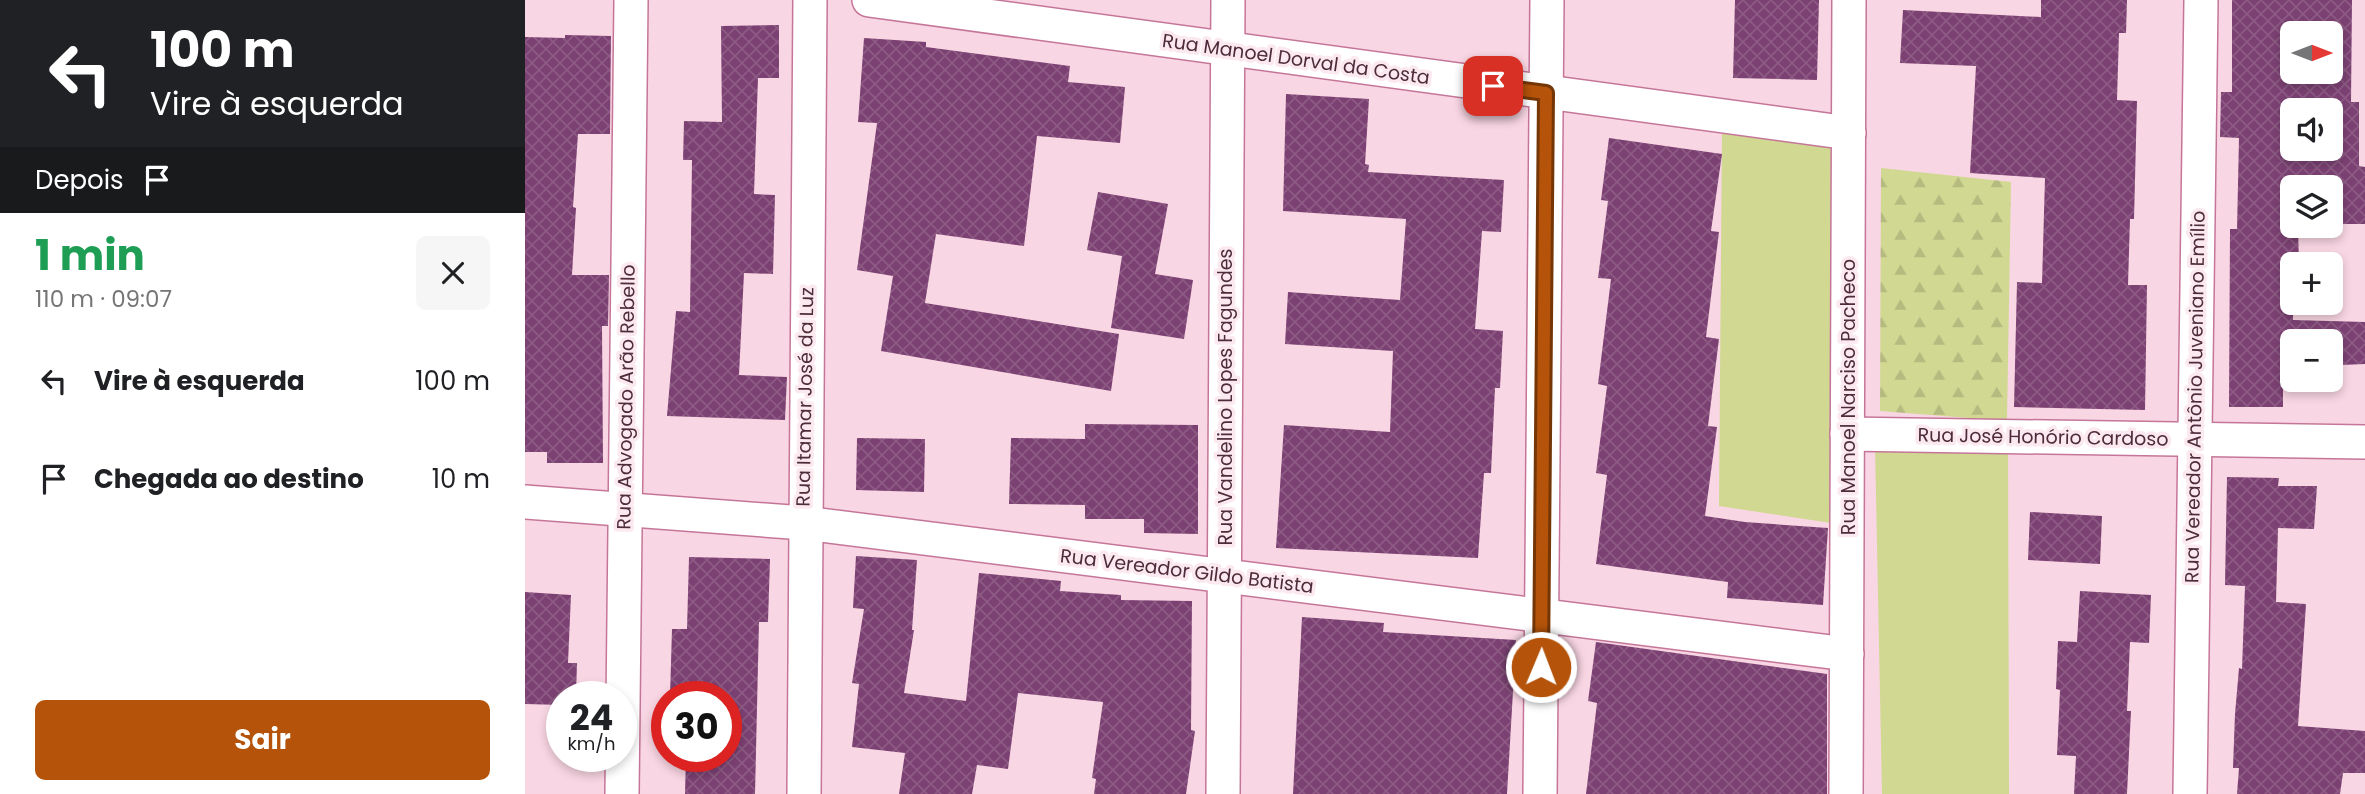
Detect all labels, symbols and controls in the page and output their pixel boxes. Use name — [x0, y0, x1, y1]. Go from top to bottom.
text: 100 m — [150, 16, 295, 84]
north arrow — [2280, 21, 2343, 84]
map controls — [2280, 21, 2343, 392]
street label: Rua Manoel Dorval da Costa — [1160, 27, 1432, 91]
icon: left — [35, 28, 126, 119]
pin — [1463, 56, 1523, 116]
icon: arrive — [1474, 67, 1512, 105]
text: Vire à esquerda — [150, 81, 404, 126]
button: sound — [2280, 98, 2343, 161]
icon: arrive — [138, 161, 176, 199]
text: Depois — [35, 162, 124, 198]
button: layers — [2280, 175, 2343, 238]
street label: Rua Vereador Antônio Juveniano Emílio — [2178, 211, 2212, 583]
text: 1 min — [35, 226, 145, 285]
button: close — [416, 236, 490, 310]
street label: Rua Vandelino Lopes Fagundes — [1212, 249, 1239, 545]
button: + — [2280, 252, 2343, 315]
street label: Rua Manoel Narciso Pacheco — [1835, 259, 1862, 535]
street label: Rua Advogado Arão Rebello — [610, 264, 642, 530]
text: 110 m · 09:07 — [35, 283, 172, 315]
street label: Rua Itamar José da Luz — [790, 287, 820, 507]
button: − — [2280, 329, 2343, 392]
icon: left — [35, 362, 73, 400]
text: Vire à esquerda — [94, 363, 305, 399]
text: 100 m — [415, 363, 490, 399]
street label: Rua José Honório Cardoso — [1917, 421, 2169, 453]
icon: arrive — [35, 460, 73, 498]
text: Chegada ao destino — [94, 461, 364, 497]
text: 10 m — [432, 461, 490, 497]
street label: Rua Vereador Gildo Batista — [1059, 542, 1315, 600]
position arrow — [1504, 630, 1578, 704]
speed limit sign: 30 — [651, 681, 742, 772]
text: 24 — [570, 693, 613, 742]
button: Sair — [35, 700, 490, 780]
text: km/h — [568, 731, 615, 756]

